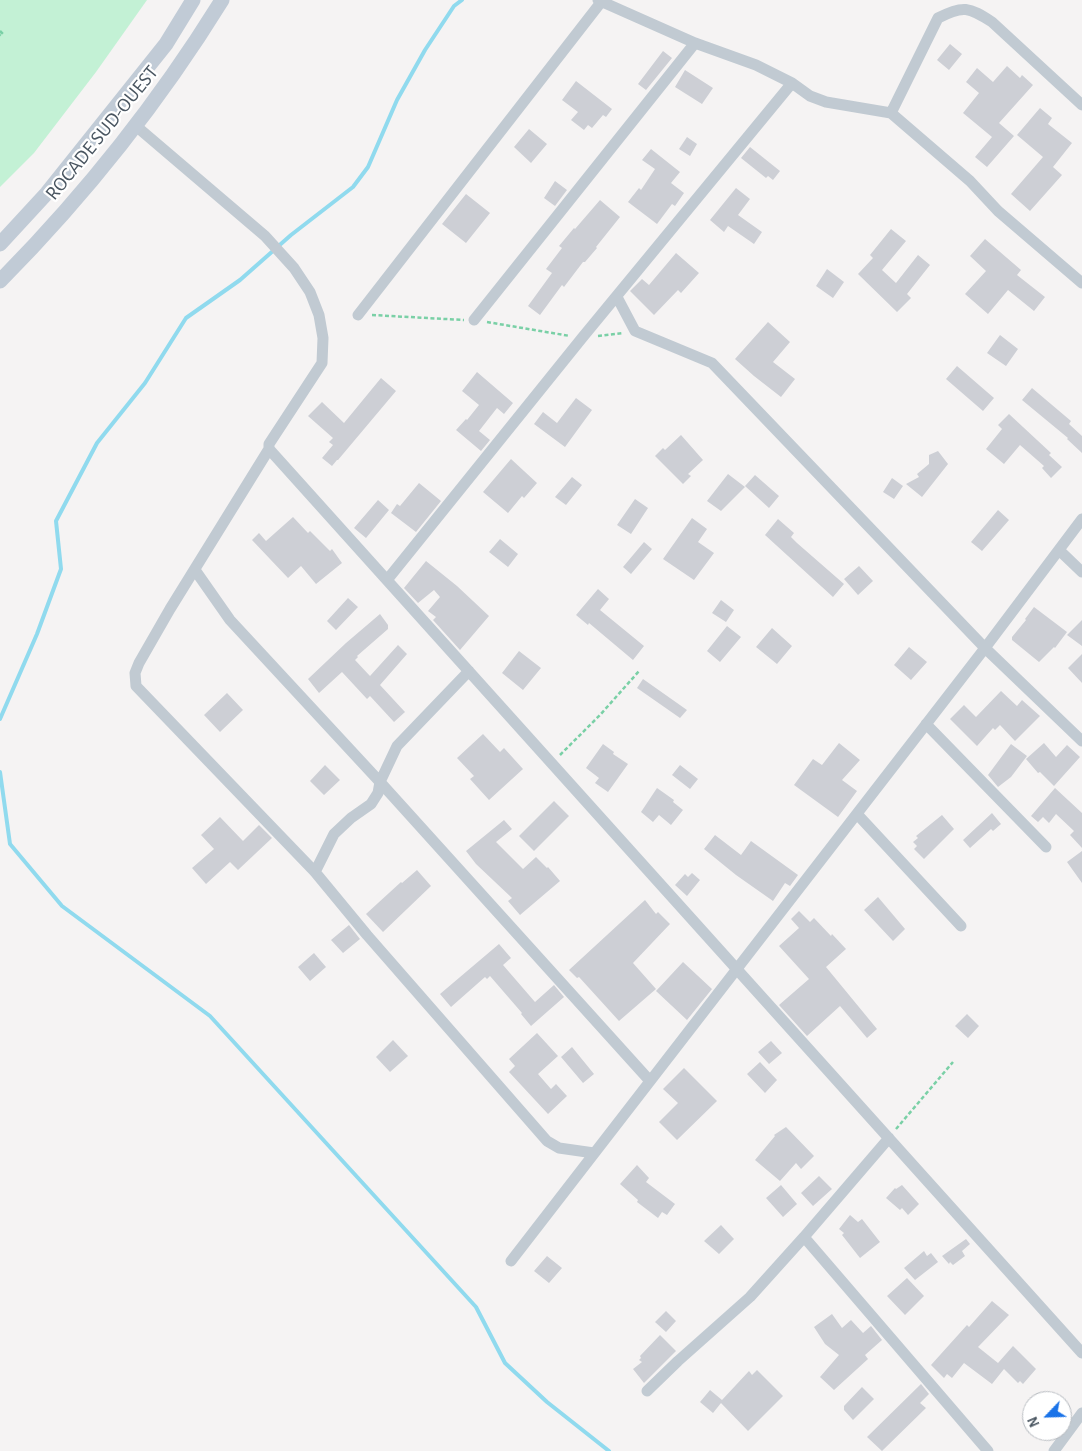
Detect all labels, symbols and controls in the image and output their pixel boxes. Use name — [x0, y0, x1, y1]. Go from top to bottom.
street label: ROCADE SUD-OUEST — [40, 61, 164, 205]
north arrow — [1022, 1391, 1072, 1441]
text: N — [1026, 1414, 1043, 1429]

